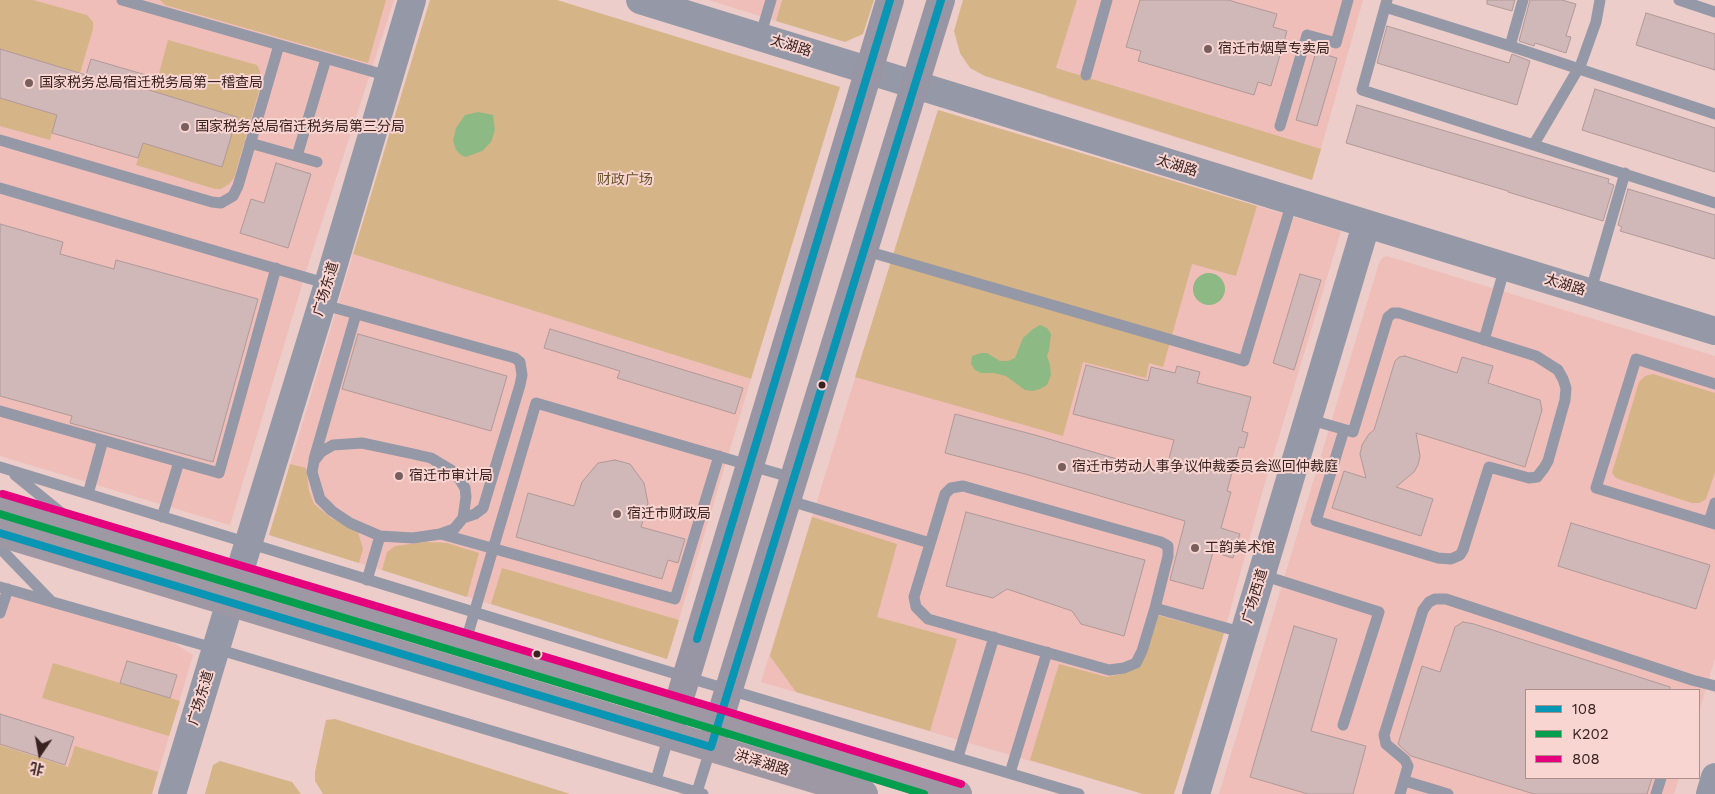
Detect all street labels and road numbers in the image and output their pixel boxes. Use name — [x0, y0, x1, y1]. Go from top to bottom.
street label: 太湖路 — [768, 32, 814, 60]
street label: 太湖路 — [1154, 152, 1200, 180]
street label: 广场东道 — [310, 260, 342, 318]
street label: 太湖路 — [1542, 271, 1588, 299]
street label: 广场西道 — [1239, 567, 1271, 625]
street label: 广场东道 — [185, 669, 217, 727]
street label: 洪泽湖路 — [733, 747, 791, 779]

